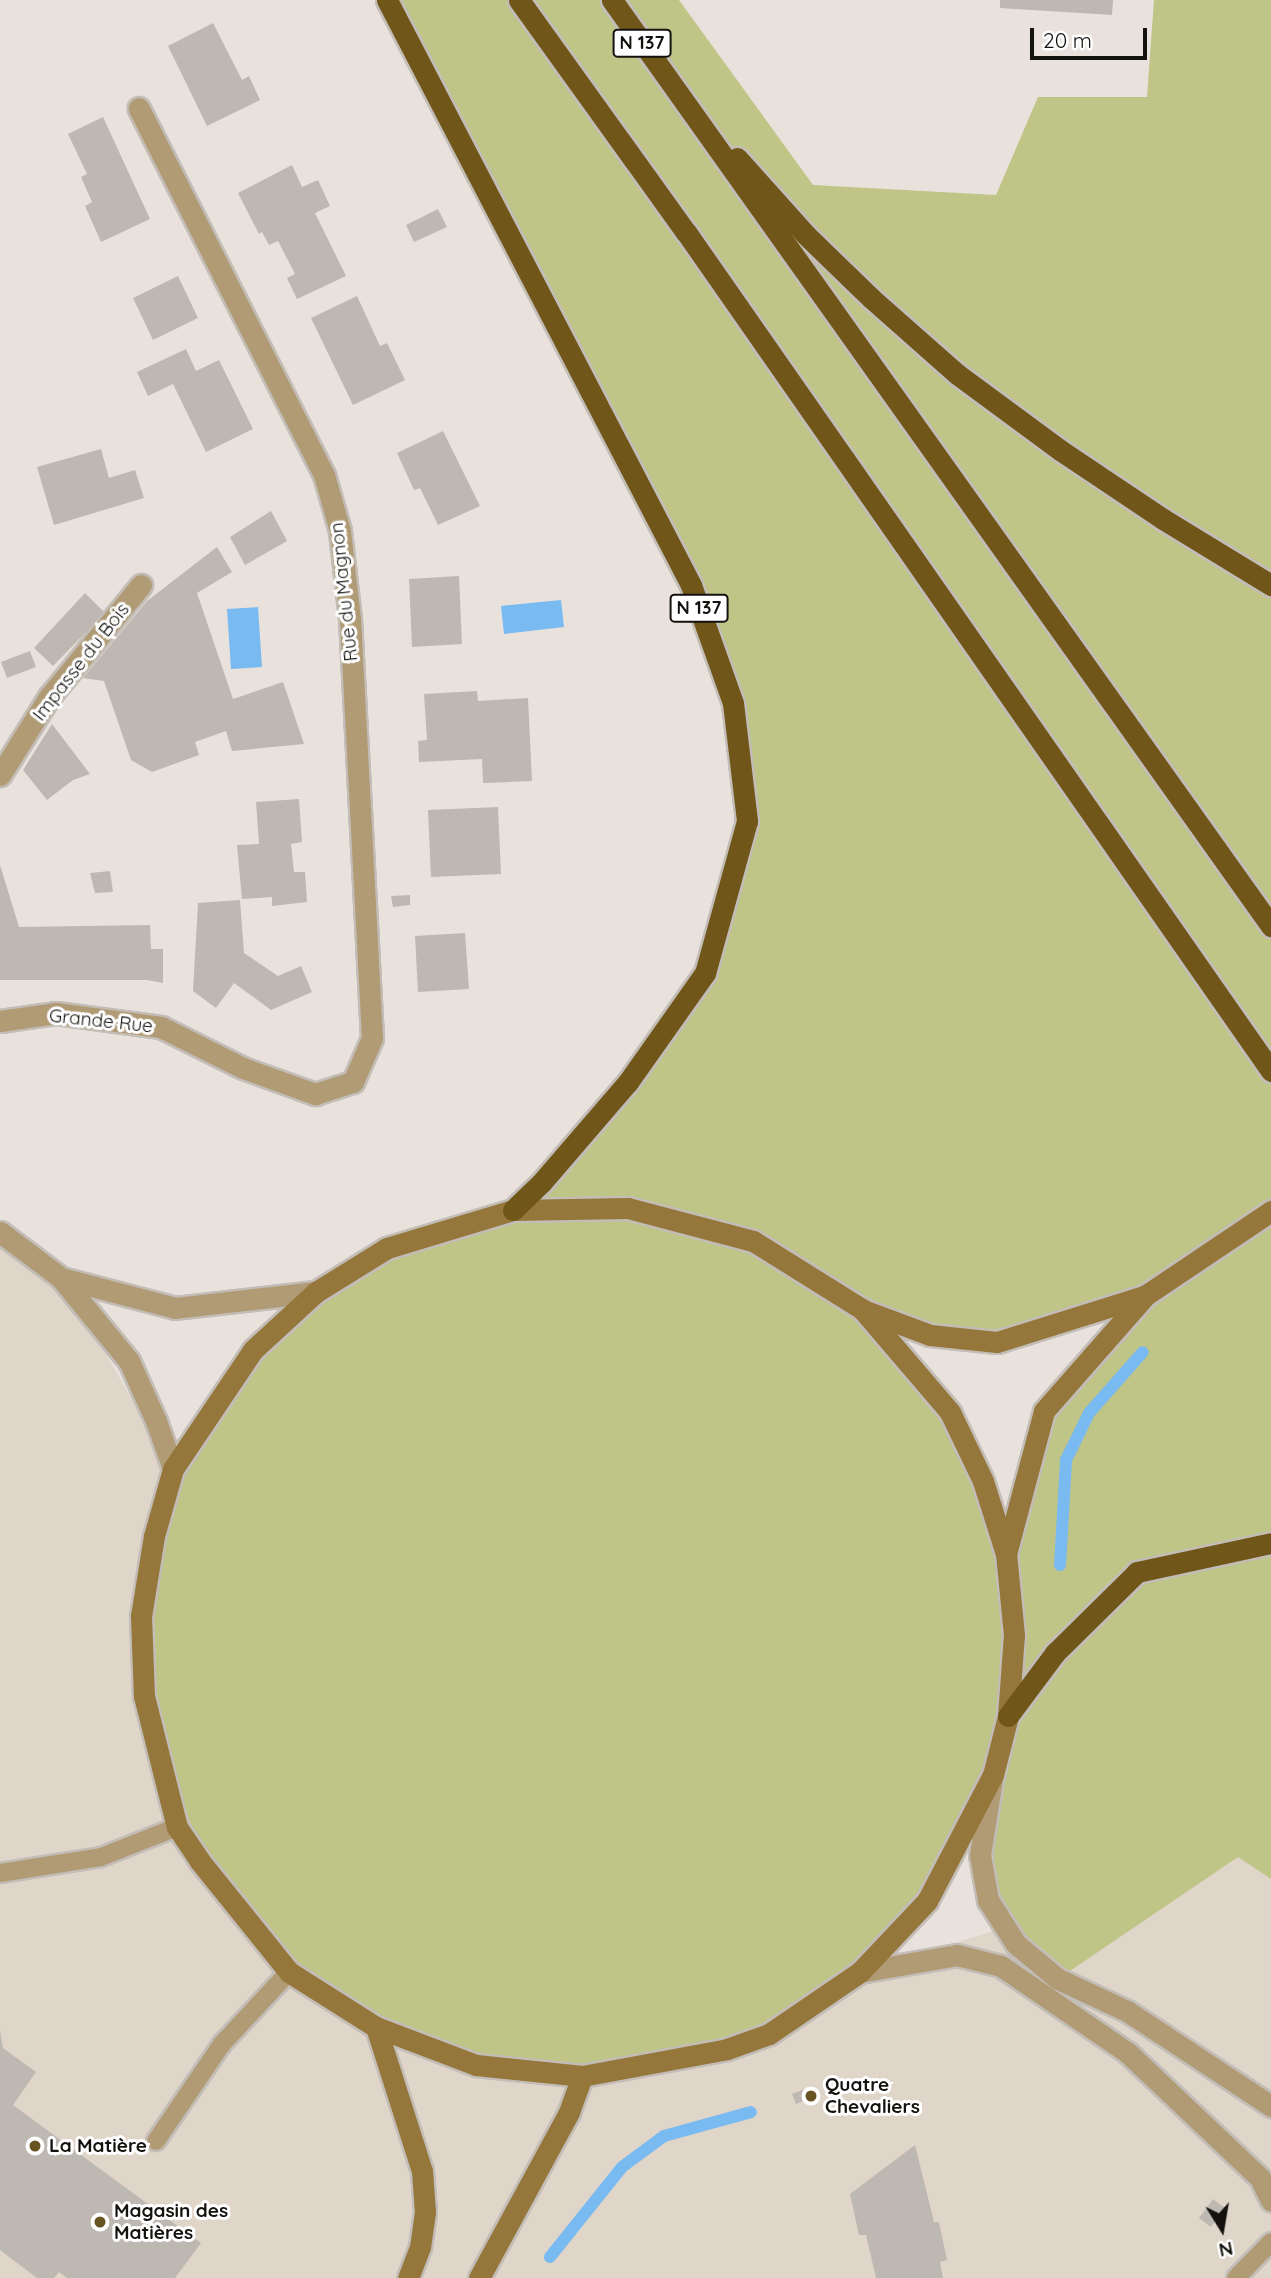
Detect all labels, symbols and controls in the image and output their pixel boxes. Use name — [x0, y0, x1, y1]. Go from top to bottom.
scale bar — [1033, 14, 1150, 58]
text: 20 m — [1043, 27, 1092, 53]
road number: N 137 — [612, 28, 672, 58]
street label: Rue du Magnon — [325, 521, 363, 663]
road number: N 137 — [669, 594, 729, 622]
street label: Impasse du Bois — [28, 598, 134, 726]
street label: Grande Rue — [48, 1004, 154, 1038]
place label: Quatre Chevaliers — [825, 2074, 920, 2118]
marker: Quatre Chevaliers — [803, 2088, 819, 2104]
place label: La Matière — [49, 2135, 147, 2157]
marker: La Matière — [27, 2138, 43, 2154]
north arrow — [1187, 2194, 1257, 2264]
place label: Magasin des Matières — [114, 2200, 228, 2244]
marker: Magasin des Matières — [92, 2214, 108, 2230]
text: N — [1217, 2237, 1235, 2263]

